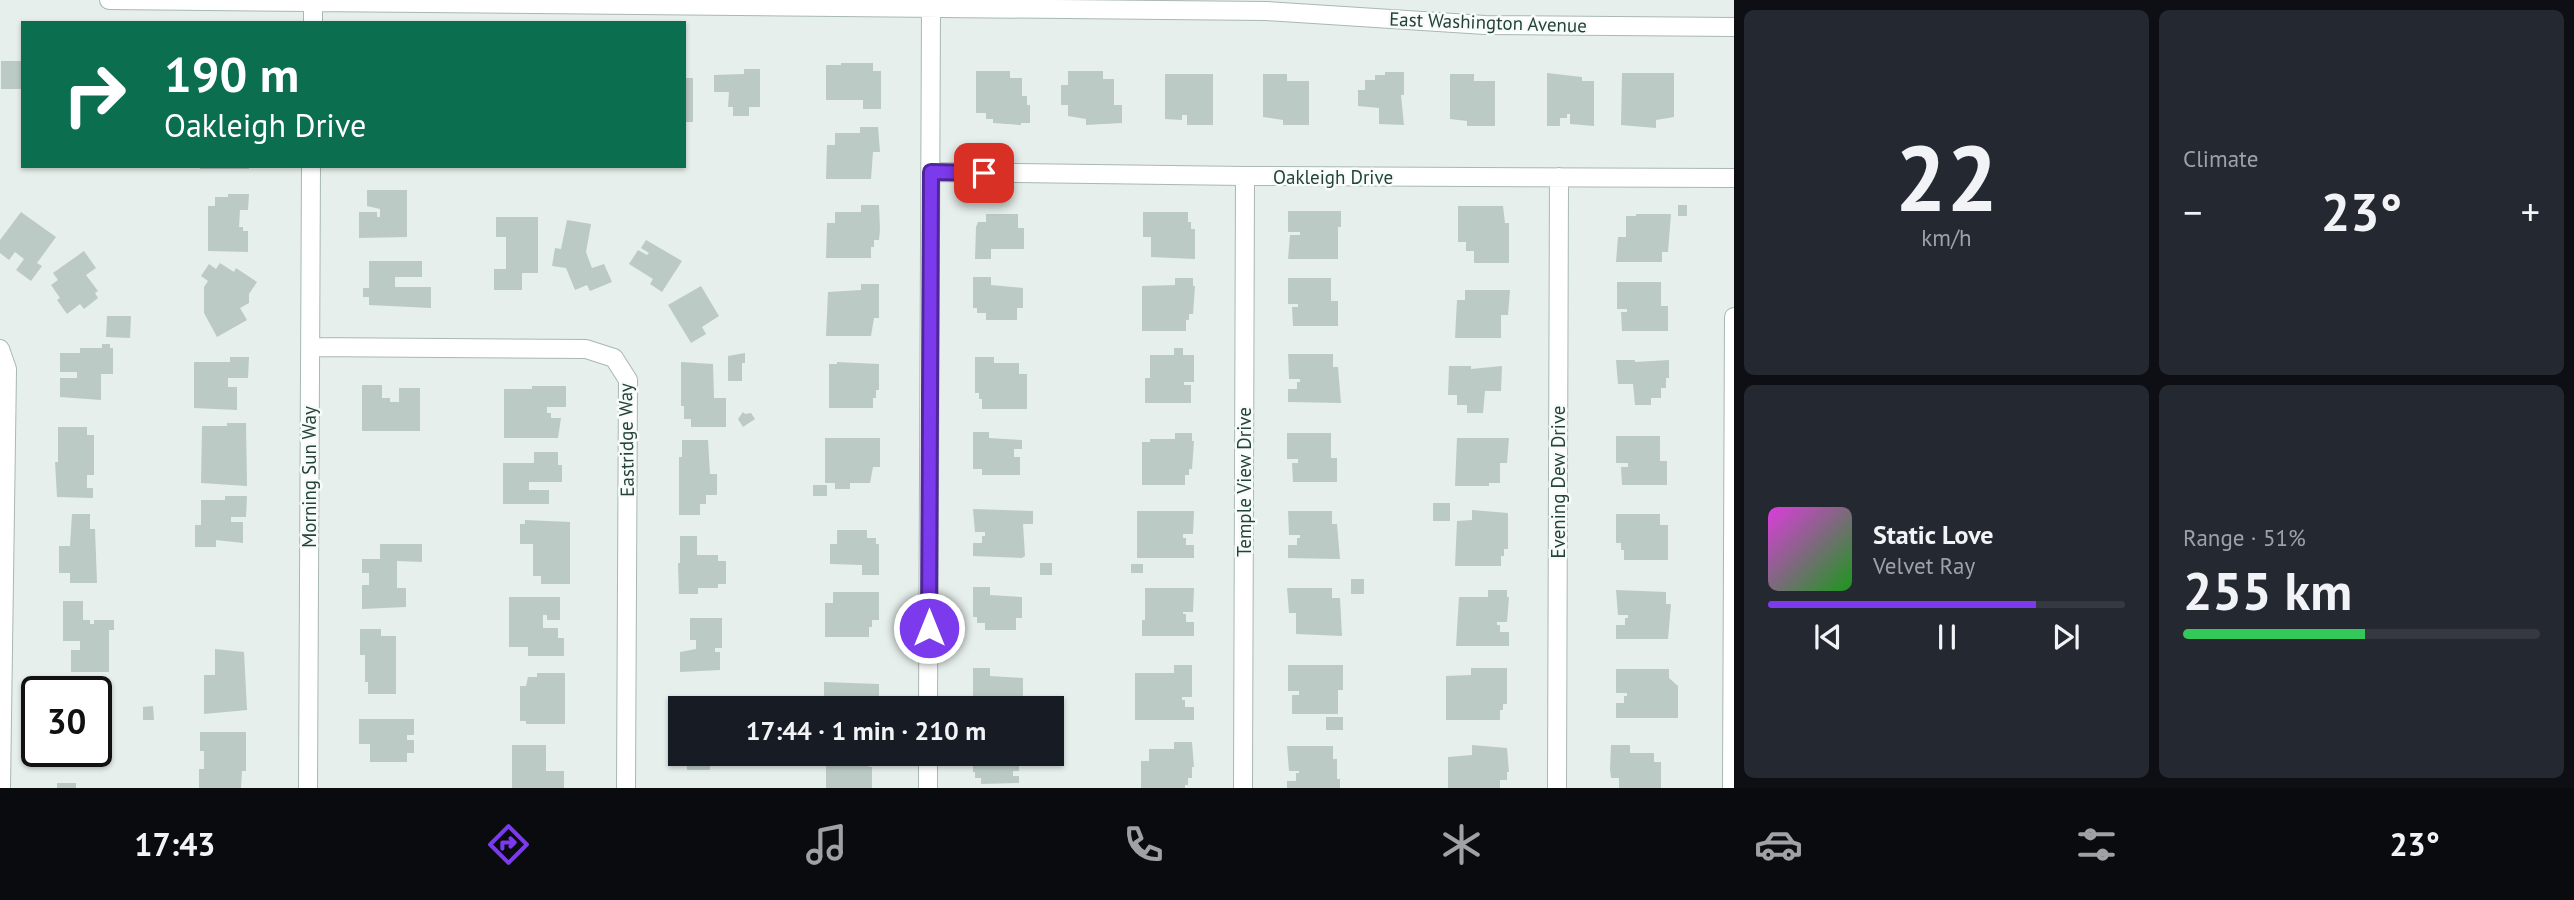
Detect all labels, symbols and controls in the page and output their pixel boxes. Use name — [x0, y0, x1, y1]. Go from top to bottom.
street label: East Washington Avenue — [1389, 7, 1587, 37]
text: 190 m — [164, 42, 299, 106]
icon: right — [49, 49, 140, 140]
text: Oakleigh Drive — [164, 104, 366, 146]
text: 22 — [1895, 118, 1998, 236]
pin — [954, 143, 1014, 203]
text: Climate — [2183, 144, 2258, 173]
icon: arrive — [965, 154, 1003, 192]
street label: Oakleigh Drive — [1273, 165, 1393, 189]
text: 23° — [2321, 178, 2402, 245]
text: − — [2183, 187, 2202, 236]
text: + — [2521, 187, 2540, 236]
text: km/h — [1921, 223, 1972, 252]
street label: Eastridge Way — [613, 383, 639, 497]
street label: Morning Sun Way — [297, 406, 321, 548]
street label: Evening Dew Drive — [1546, 406, 1570, 558]
street label: Temple View Drive — [1232, 407, 1256, 557]
text: Static Love — [1873, 518, 1994, 551]
text: Range · 51% — [2183, 523, 2306, 552]
text: Velvet Ray — [1873, 551, 1975, 580]
text: 255 km — [2183, 557, 2352, 624]
position arrow — [892, 591, 966, 665]
icon: previous — [1809, 618, 1847, 656]
icon: pause — [1928, 618, 1966, 656]
icon: next — [2047, 618, 2085, 656]
speed limit sign: 30 — [21, 676, 112, 767]
text: 17:44 · 1 min · 210 m — [746, 714, 986, 747]
icon: directions — [484, 820, 533, 869]
icon: music — [802, 820, 851, 869]
icon: phone — [1119, 820, 1168, 869]
icon: climate — [1437, 820, 1486, 869]
icon: car — [1754, 820, 1803, 869]
icon: filters — [2072, 820, 2121, 869]
text: 17:43 — [134, 823, 215, 865]
text: 23° — [2389, 823, 2440, 865]

